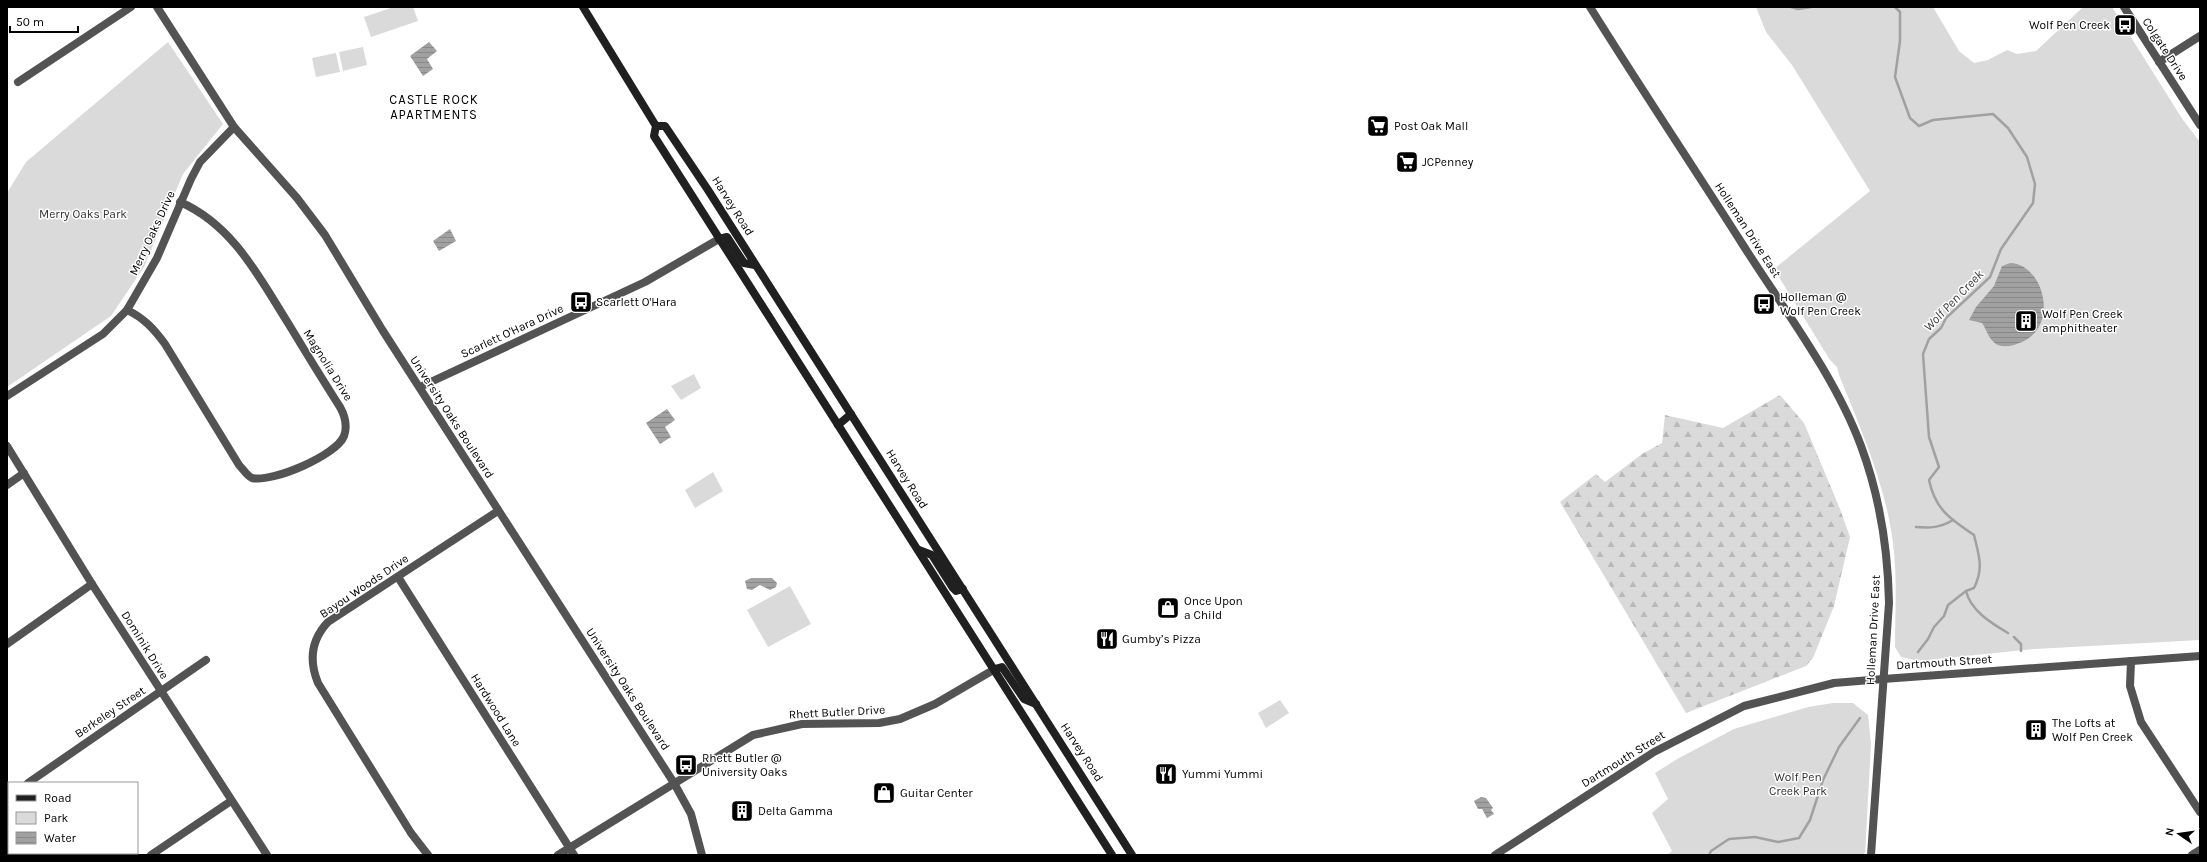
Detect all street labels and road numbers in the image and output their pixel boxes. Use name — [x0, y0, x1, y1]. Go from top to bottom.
street label: Colgate Drive — [2139, 15, 2191, 83]
street label: Harvey Road — [709, 174, 757, 238]
street label: Holleman Drive East — [1712, 180, 1784, 281]
street label: Merry Oaks Drive — [126, 188, 178, 278]
street label: Scarlett O'Hara Drive — [458, 301, 566, 361]
street label: Magnolia Drive — [300, 327, 356, 403]
street label: University Oaks Boulevard — [407, 353, 497, 481]
street label: Harvey Road — [883, 447, 931, 511]
street label: Bayou Woods Drive — [317, 551, 411, 621]
street label: Holleman Drive East — [1863, 574, 1883, 686]
street label: Dominik Drive — [118, 608, 172, 682]
street label: University Oaks Boulevard — [583, 625, 673, 753]
street label: Dartmouth Street — [1896, 652, 1993, 672]
street label: Hardwood Lane — [468, 671, 524, 749]
street label: Berkeley Street — [72, 683, 148, 741]
street label: Rhett Butler Drive — [788, 702, 886, 722]
street label: Harvey Road — [1058, 720, 1106, 784]
street label: Dartmouth Street — [1579, 727, 1668, 790]

